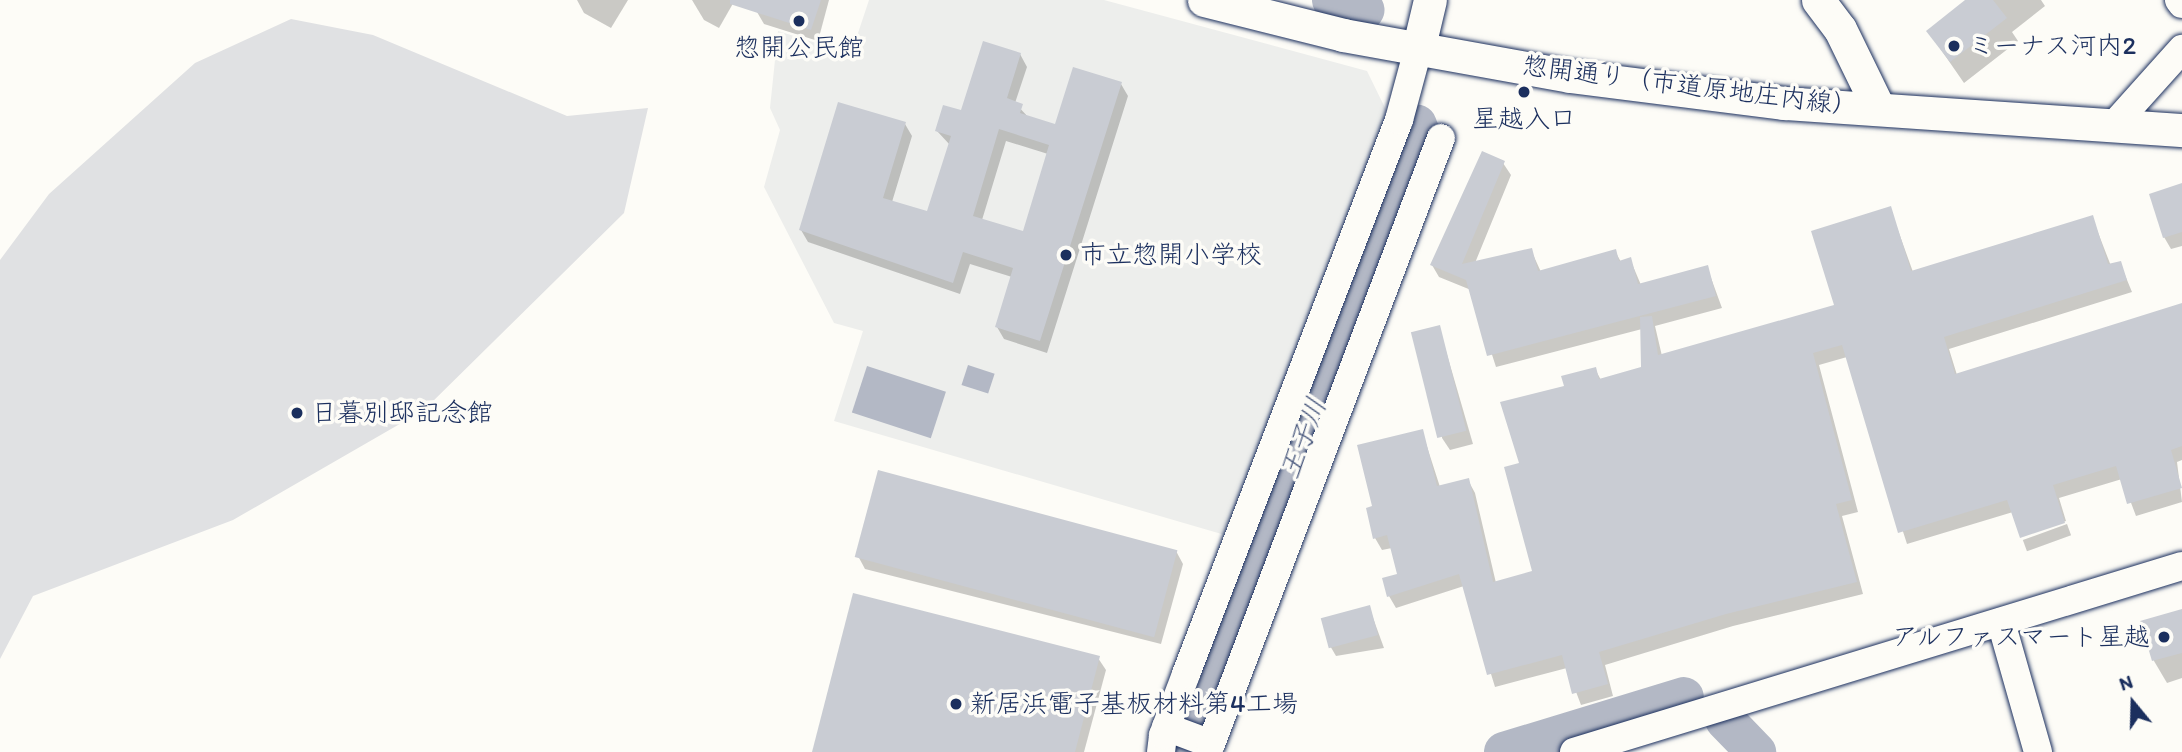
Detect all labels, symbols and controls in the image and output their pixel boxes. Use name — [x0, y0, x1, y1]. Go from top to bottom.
marker: 惣開公民館 — [791, 13, 807, 29]
place label: ミーナス河内2 — [1968, 30, 2137, 62]
place label: 惣開公民館 — [734, 32, 864, 64]
marker: ミーナス河内2 — [1946, 38, 1962, 54]
street label: 惣開通り（市道原地庄内線） — [1520, 50, 1860, 122]
marker: 星越入口 — [1516, 84, 1532, 100]
place label: 星越入口 — [1472, 103, 1576, 135]
place label: 市立惣開小学校 — [1080, 239, 1262, 271]
marker: 市立惣開小学校 — [1058, 247, 1074, 263]
water label: 王子川 — [1271, 393, 1333, 483]
place label: 日暮別邸記念館 — [311, 397, 493, 429]
marker: 日暮別邸記念館 — [289, 405, 305, 421]
place label: アルファスマート星越 — [1890, 621, 2150, 653]
marker: アルファスマート星越 — [2156, 629, 2172, 645]
north arrow — [2098, 668, 2168, 738]
text: N — [2116, 670, 2136, 696]
place label: 新居浜電子基板材料第4工場 — [970, 688, 1298, 720]
marker: 新居浜電子基板材料第4工場 — [948, 696, 964, 712]

